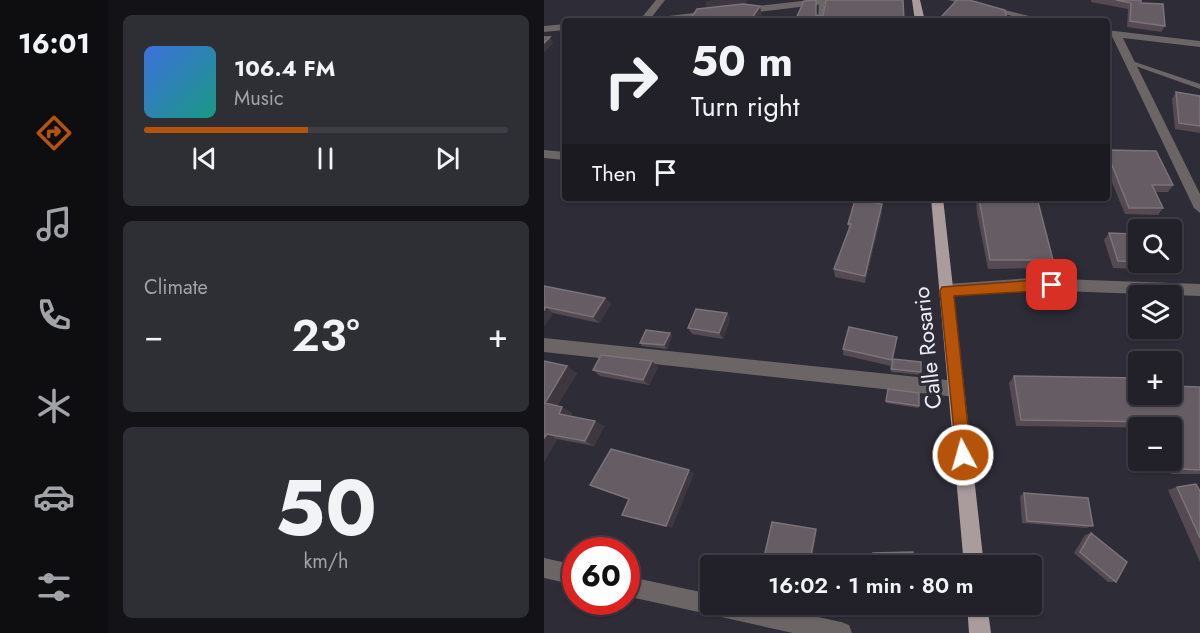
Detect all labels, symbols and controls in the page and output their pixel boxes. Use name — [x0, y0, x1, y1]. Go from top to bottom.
text: 16:01 — [18, 24, 90, 63]
text: 50 m — [691, 31, 793, 92]
icon: right — [592, 42, 670, 120]
text: 106.4 FM — [234, 52, 335, 84]
text: Music — [234, 84, 284, 113]
text: Turn right — [691, 87, 799, 126]
icon: directions — [33, 112, 75, 154]
icon: previous — [188, 142, 221, 175]
icon: pause — [309, 142, 342, 175]
icon: next — [431, 142, 464, 175]
icon: arrive — [649, 156, 682, 189]
text: Then — [592, 157, 637, 189]
icon: music — [33, 203, 75, 245]
map controls — [1128, 219, 1182, 471]
button: search — [1128, 219, 1182, 273]
pin — [1026, 259, 1077, 310]
icon: arrive — [1035, 268, 1068, 301]
text: Climate — [144, 273, 208, 302]
street label: Calle Rosario — [905, 285, 949, 411]
button: layers — [1128, 285, 1182, 339]
icon: phone — [33, 294, 75, 336]
text: 23° — [291, 303, 360, 368]
text: − — [144, 312, 163, 359]
text: + — [488, 312, 508, 359]
button: + — [1128, 351, 1182, 405]
icon: climate — [33, 385, 75, 427]
button: − — [1128, 417, 1182, 471]
position arrow — [931, 423, 995, 487]
text: 50 — [275, 452, 377, 564]
icon: car — [33, 476, 75, 518]
speed limit sign: 60 — [562, 537, 640, 615]
text: km/h — [303, 547, 349, 576]
icon: filters — [33, 566, 75, 608]
text: 16:02 · 1 min · 80 m — [768, 569, 974, 601]

